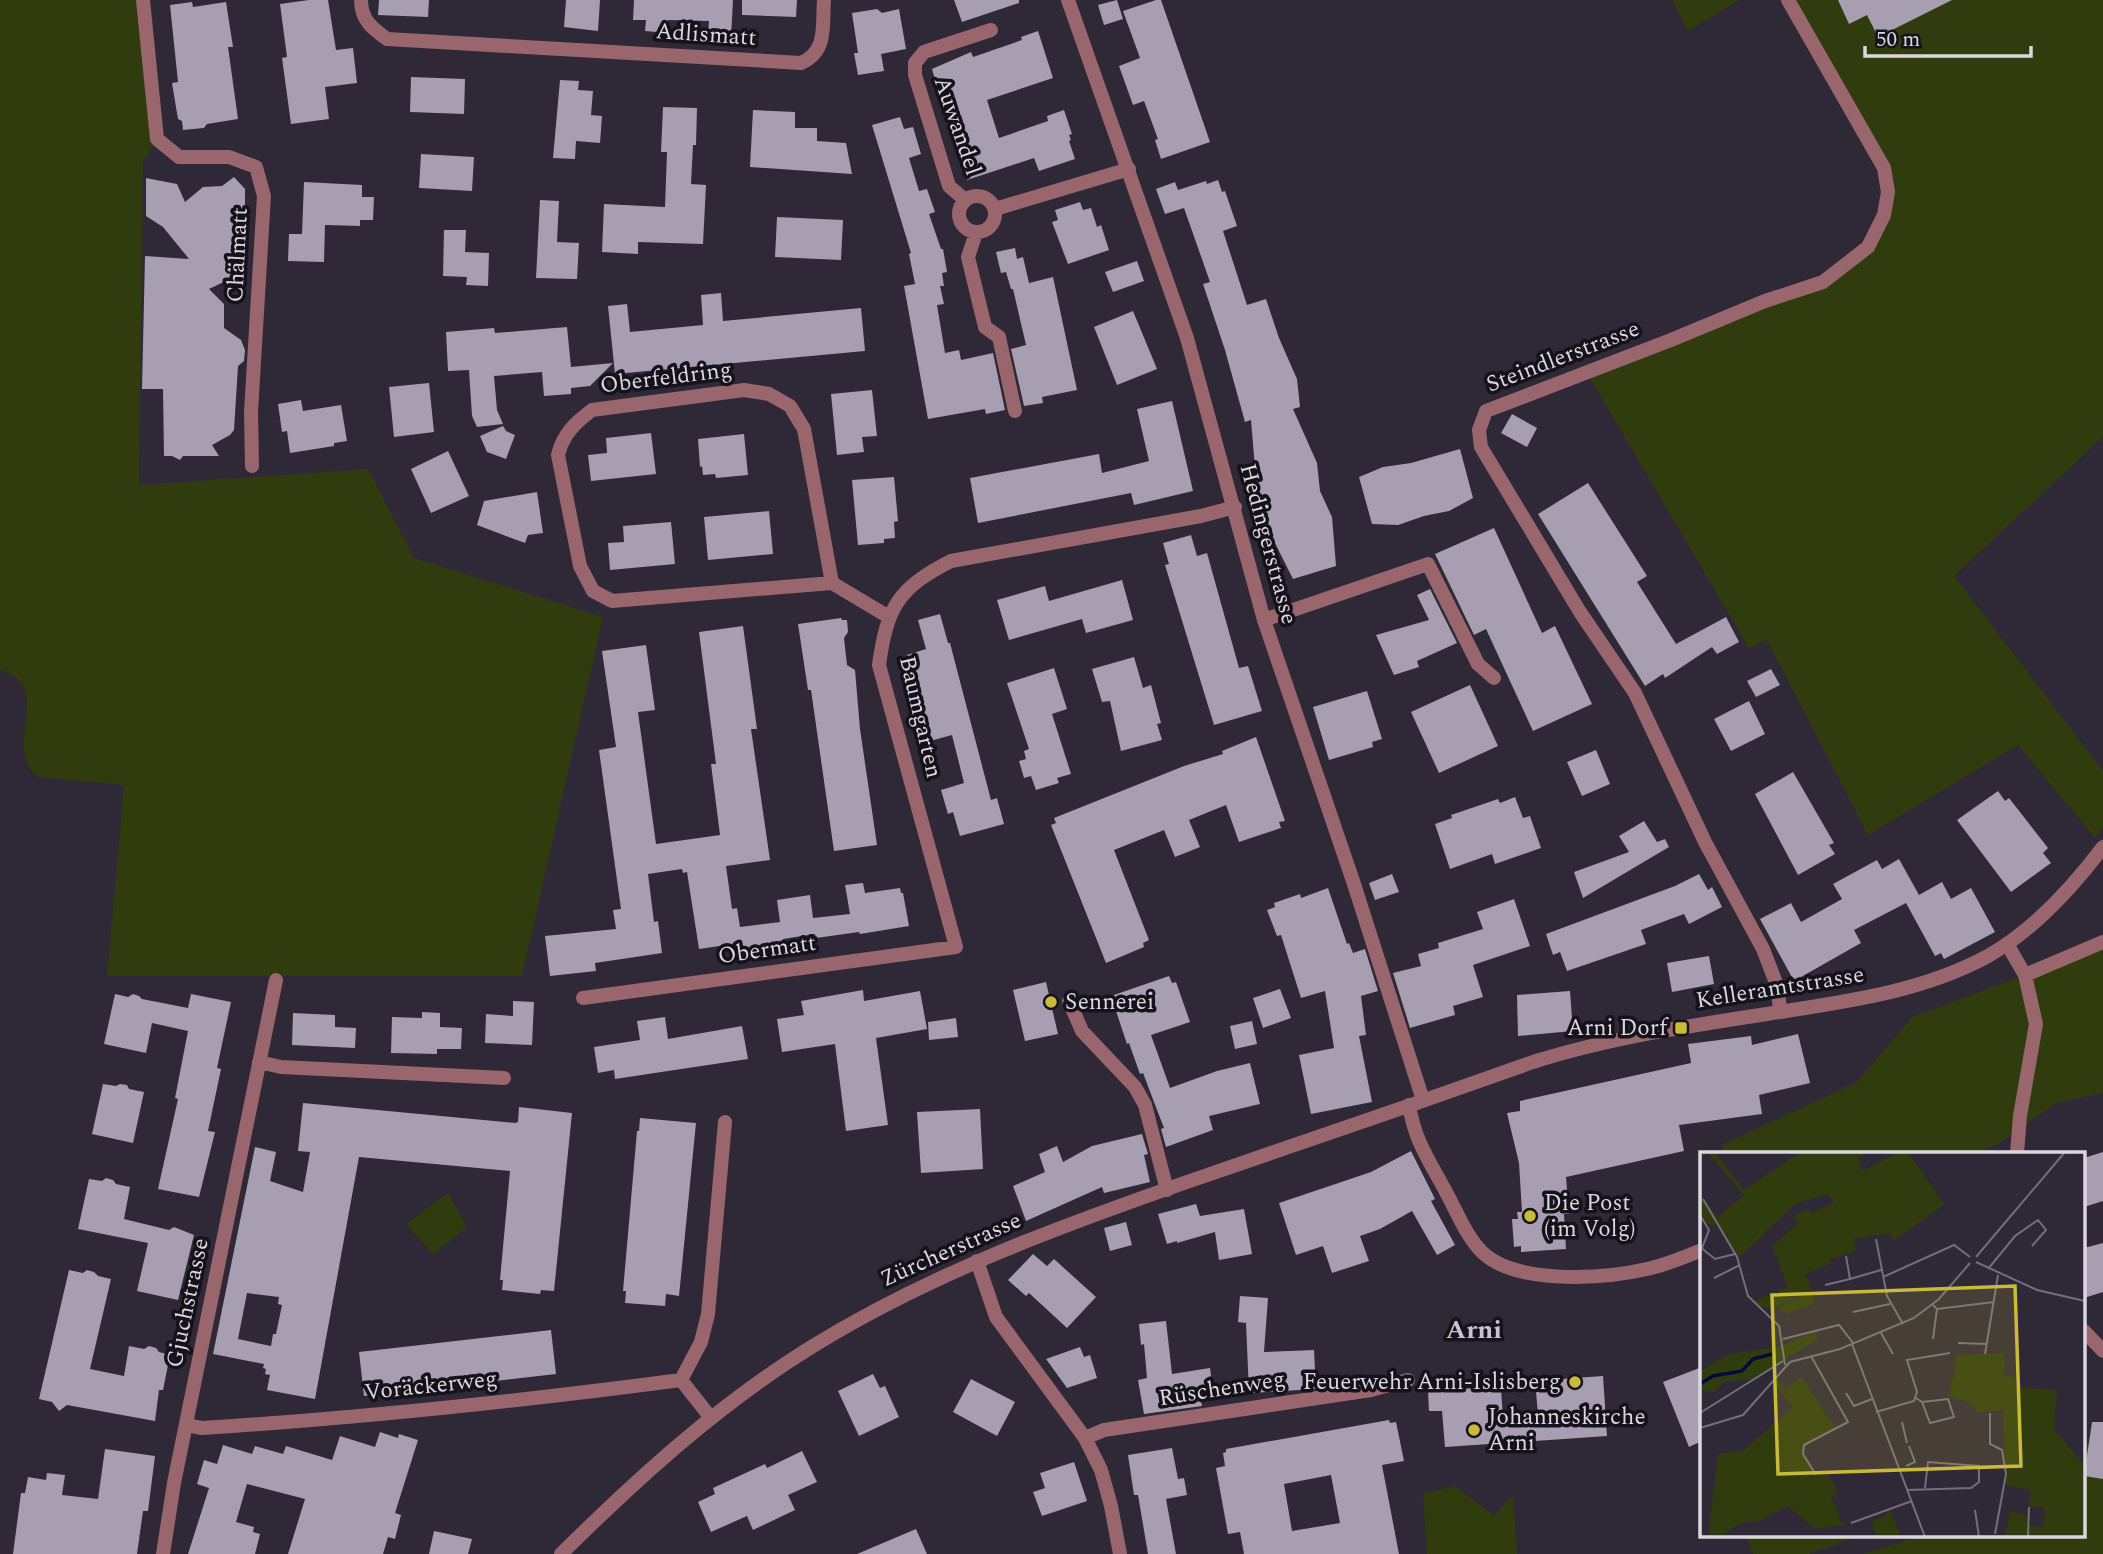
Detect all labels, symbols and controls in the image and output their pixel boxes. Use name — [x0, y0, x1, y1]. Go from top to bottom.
street label: Adlismatt — [655, 14, 757, 56]
scale bar — [1865, 14, 2031, 58]
text: 50 m — [1876, 24, 1920, 56]
street label: Auwandel — [924, 72, 990, 180]
street label: Chälmatt — [218, 207, 258, 303]
street label: Steindlerstrasse — [1481, 312, 1645, 402]
street label: Oberfeldring — [598, 353, 734, 403]
street label: Hedingerstrasse — [1230, 460, 1306, 628]
street label: Baumgarten — [889, 652, 951, 782]
street label: Obermatt — [716, 926, 818, 974]
street label: Kelleramtstrasse — [1693, 957, 1867, 1019]
place label: Sennerei — [1065, 985, 1154, 1020]
marker: Sennerei — [1043, 994, 1059, 1010]
place label: Arni Dorf — [1567, 1011, 1669, 1046]
marker: Arni Dorf — [1673, 1020, 1689, 1036]
inset map — [1700, 1152, 2086, 1536]
place label: Die Post (im Volg) — [1544, 1186, 1636, 1247]
street label: Zürcherstrasse — [875, 1203, 1027, 1297]
marker: Die Post (im Volg) — [1522, 1208, 1538, 1224]
street label: Gjuchstrasse — [157, 1235, 219, 1371]
district label: Arni — [1446, 1310, 1502, 1350]
street label: Voräckerweg — [363, 1362, 499, 1410]
street label: Rüschenweg — [1156, 1362, 1288, 1416]
place label: Feuerwehr Arni-Islisberg — [1303, 1365, 1561, 1400]
marker: Feuerwehr Arni-Islisberg — [1567, 1374, 1583, 1390]
place label: Johanneskirche Arni — [1488, 1400, 1646, 1461]
marker: Johanneskirche Arni — [1466, 1422, 1482, 1438]

